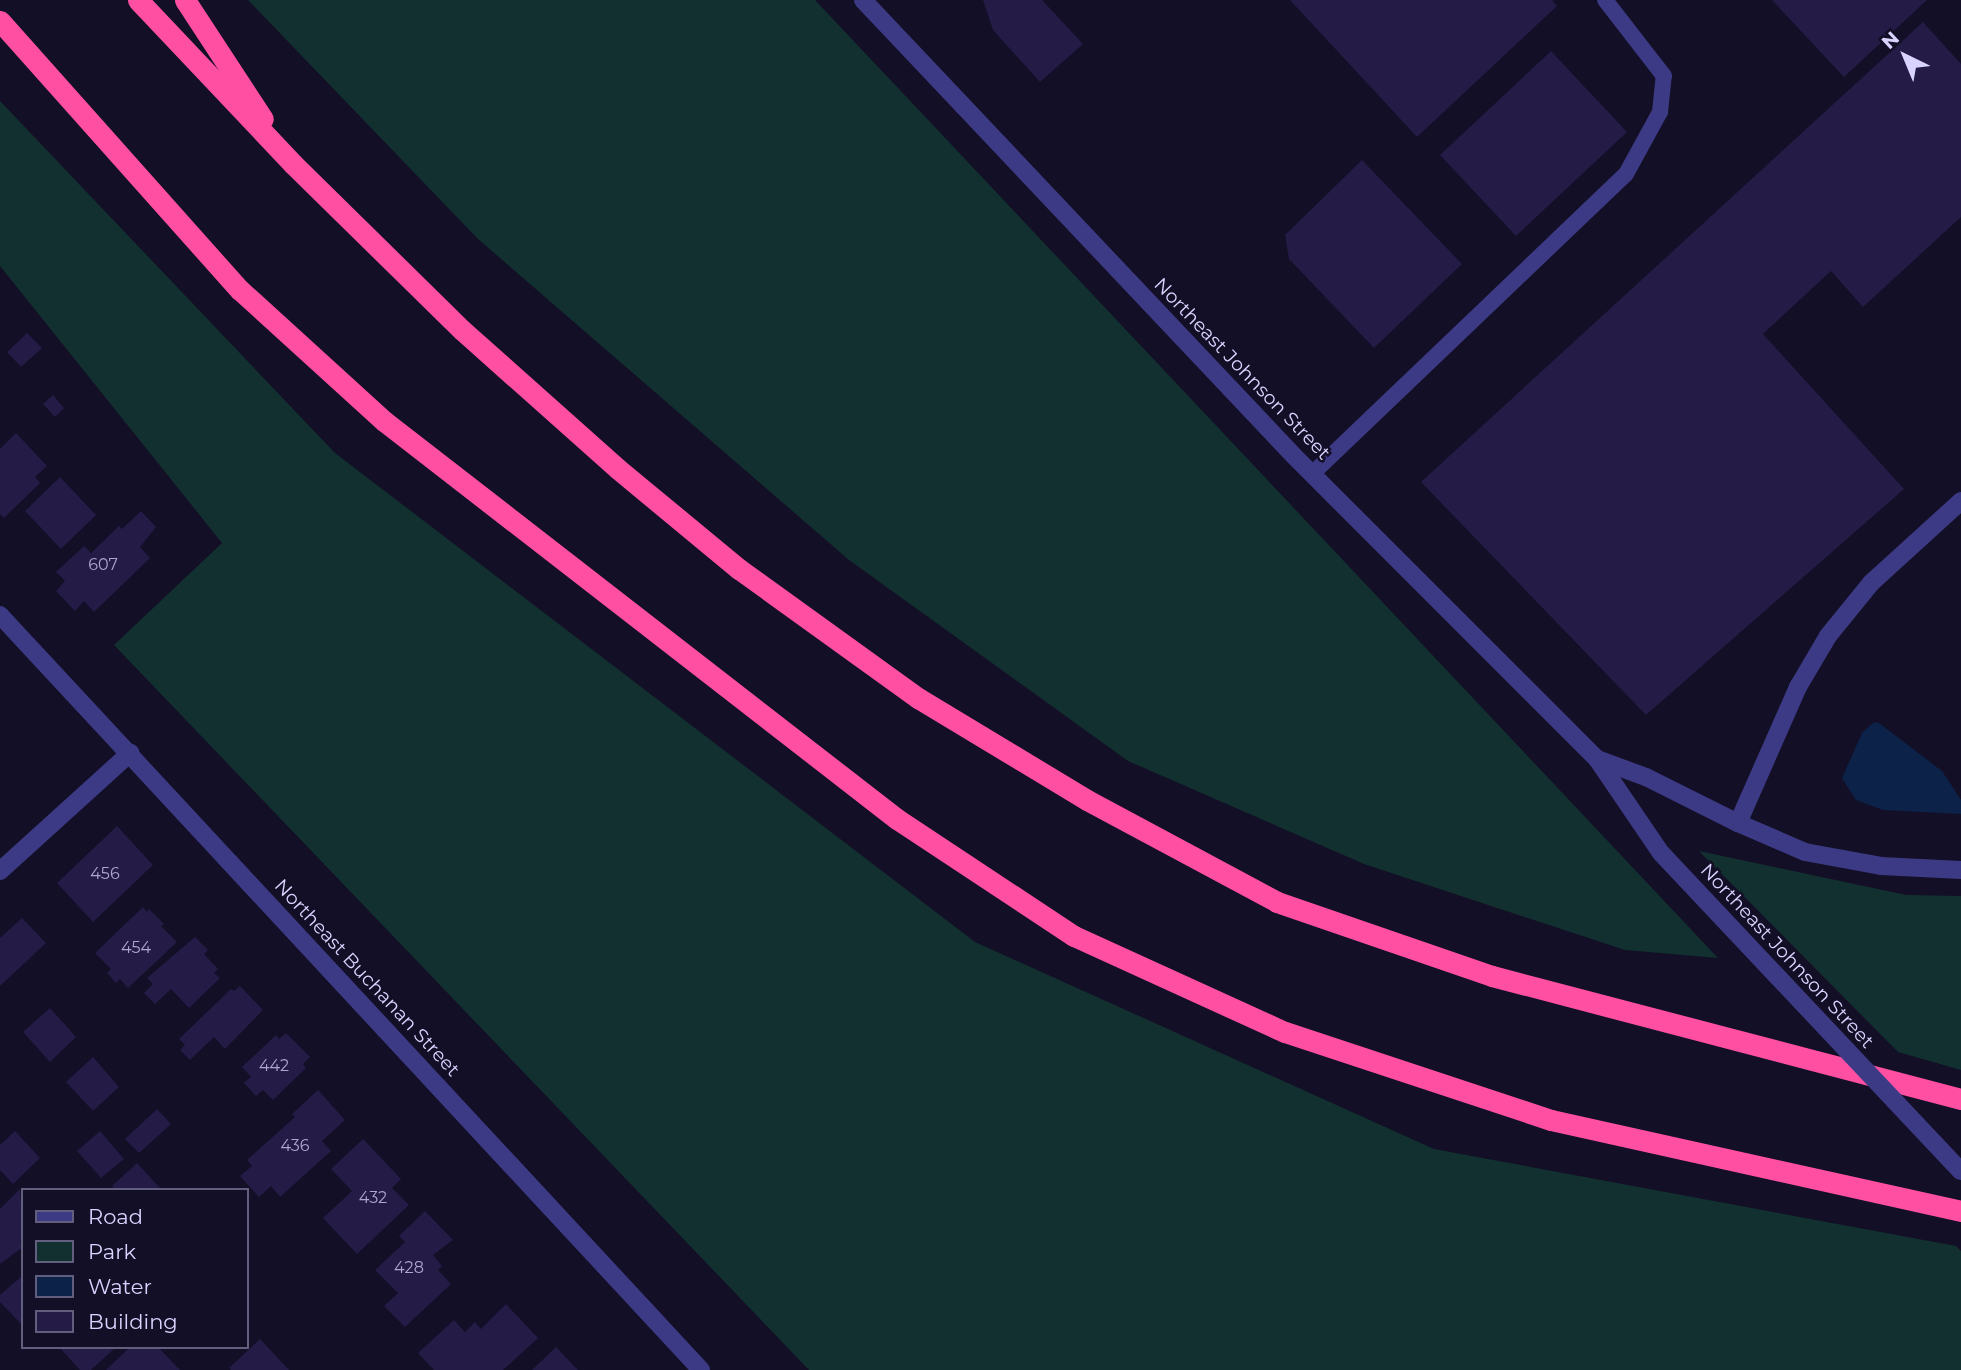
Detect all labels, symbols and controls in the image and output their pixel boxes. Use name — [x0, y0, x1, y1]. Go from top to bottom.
north arrow — [1870, 21, 1940, 91]
text: N — [1877, 27, 1904, 54]
street label: Northeast Johnson Street — [1149, 273, 1335, 465]
house number: 607 — [88, 555, 118, 575]
street label: Northeast Johnson Street — [1696, 859, 1878, 1053]
house number: 456 — [90, 864, 120, 884]
street label: Northeast Buchanan Street — [270, 875, 464, 1081]
house number: 454 — [121, 938, 151, 958]
house number: 442 — [259, 1056, 289, 1076]
house number: 436 — [280, 1136, 310, 1156]
legend — [21, 1188, 248, 1349]
house number: 432 — [359, 1188, 387, 1208]
text: Road — [88, 1204, 143, 1229]
text: Park — [88, 1239, 136, 1264]
house number: 428 — [394, 1258, 424, 1278]
text: Water — [88, 1274, 152, 1299]
text: Building — [88, 1309, 178, 1334]

